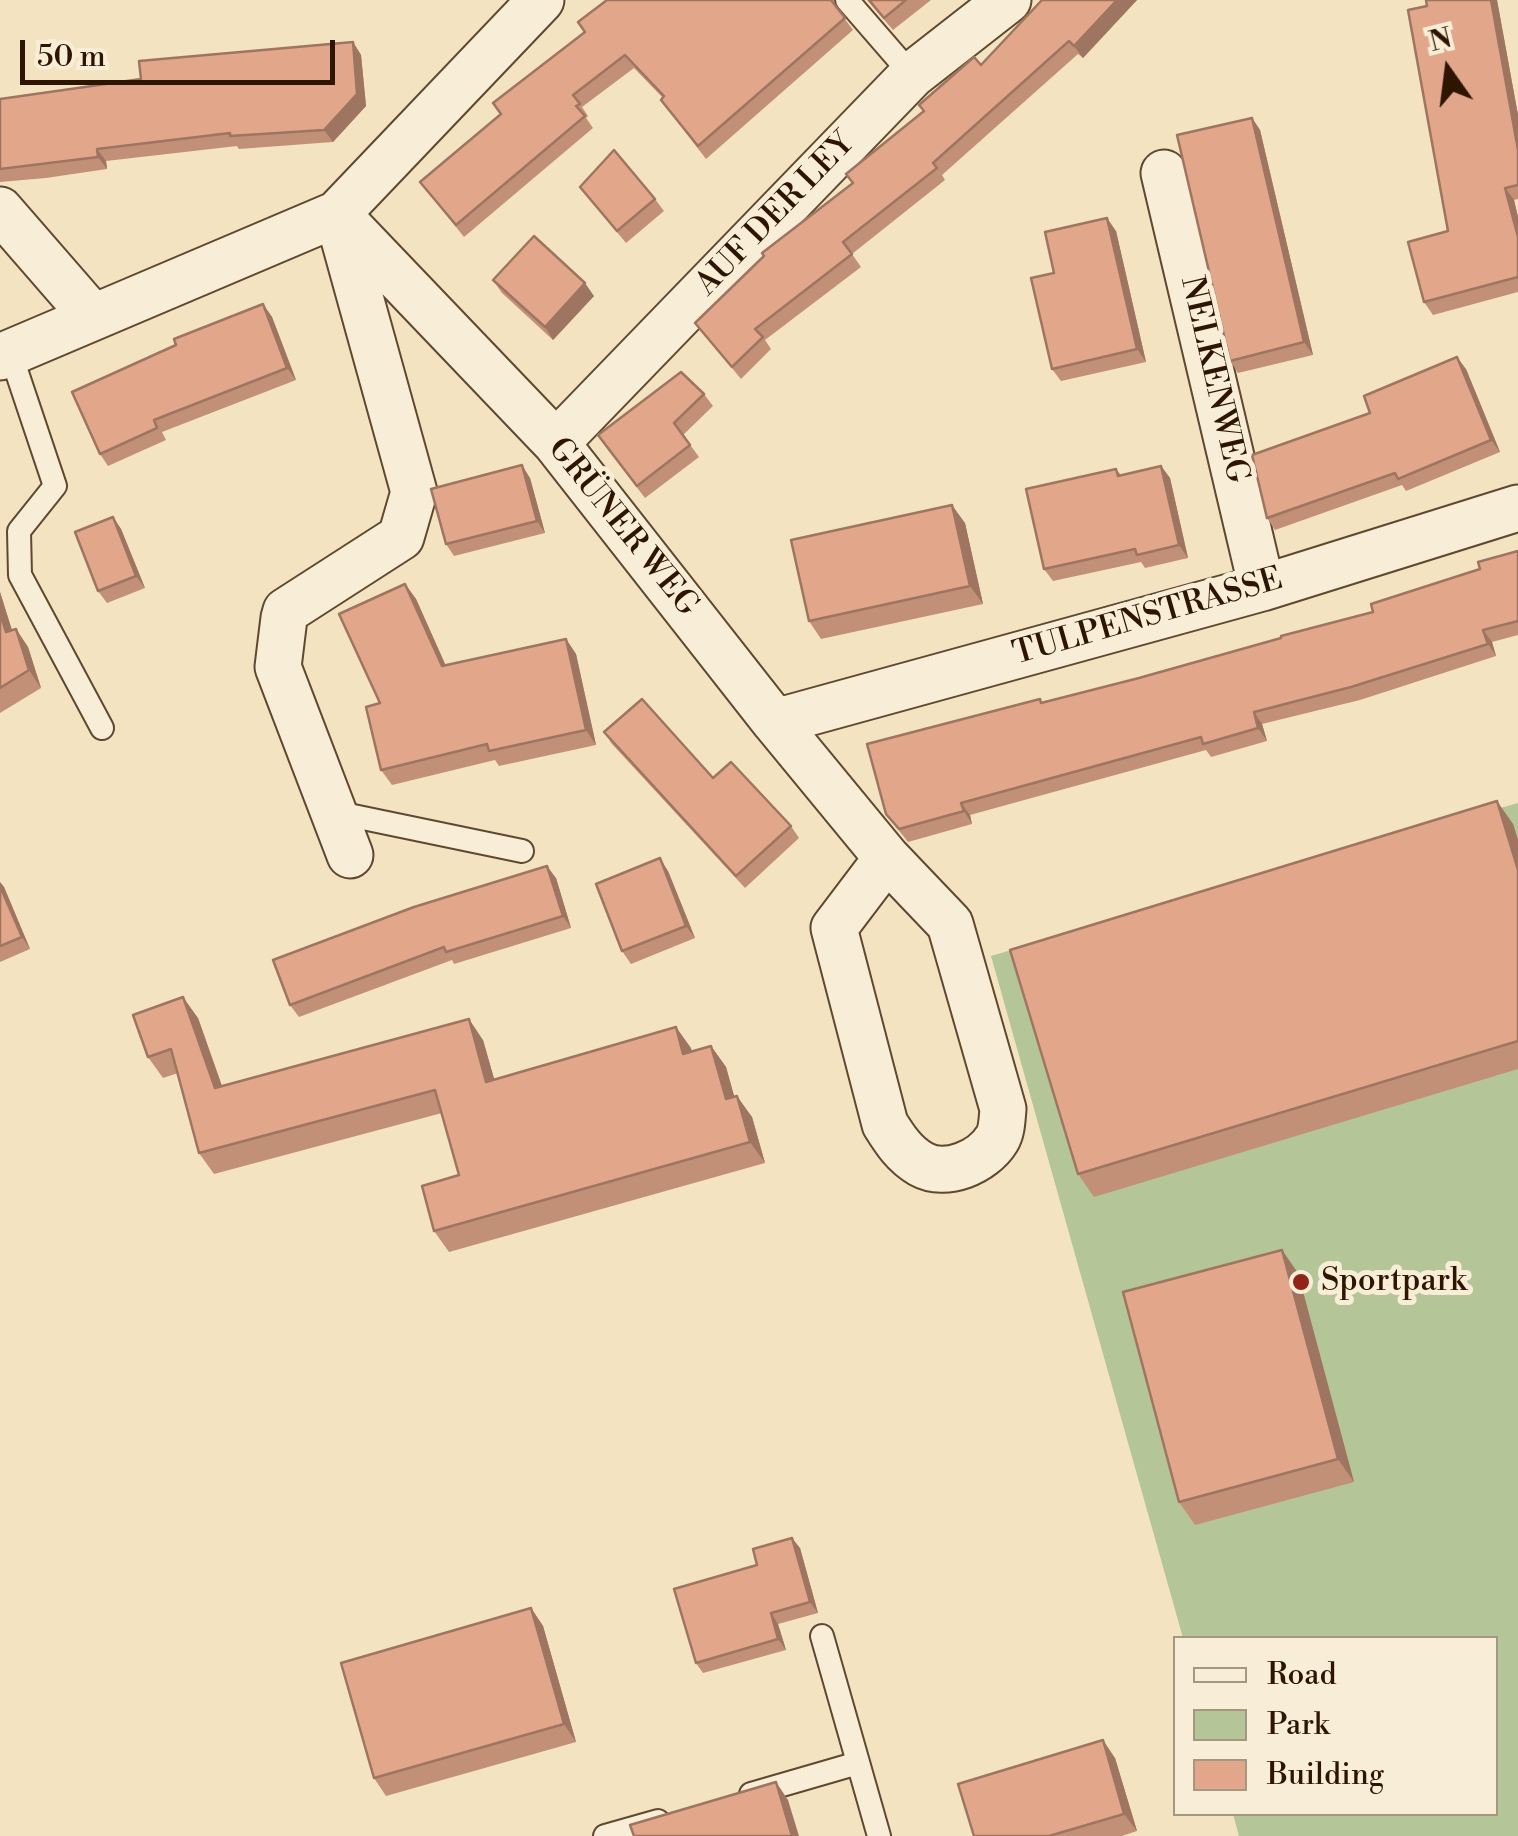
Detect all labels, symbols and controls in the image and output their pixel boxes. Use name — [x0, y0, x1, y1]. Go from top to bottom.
scale bar — [25, 20, 340, 82]
north arrow — [1398, 20, 1498, 120]
text: N — [1426, 21, 1456, 60]
text: 50 m — [37, 38, 106, 76]
street label: AUF DER LEY — [689, 126, 863, 304]
street label: NELKENWEG — [1171, 273, 1255, 487]
street label: GRÜNER WEG — [538, 431, 706, 625]
street label: TULPENSTRASSE — [1009, 561, 1287, 675]
place label: Sportpark — [1321, 1263, 1467, 1301]
marker: Sportpark — [1290, 1271, 1312, 1293]
legend — [1173, 1636, 1498, 1816]
text: Road — [1267, 1656, 1337, 1694]
text: Park — [1267, 1706, 1329, 1744]
text: Building — [1267, 1756, 1384, 1794]

